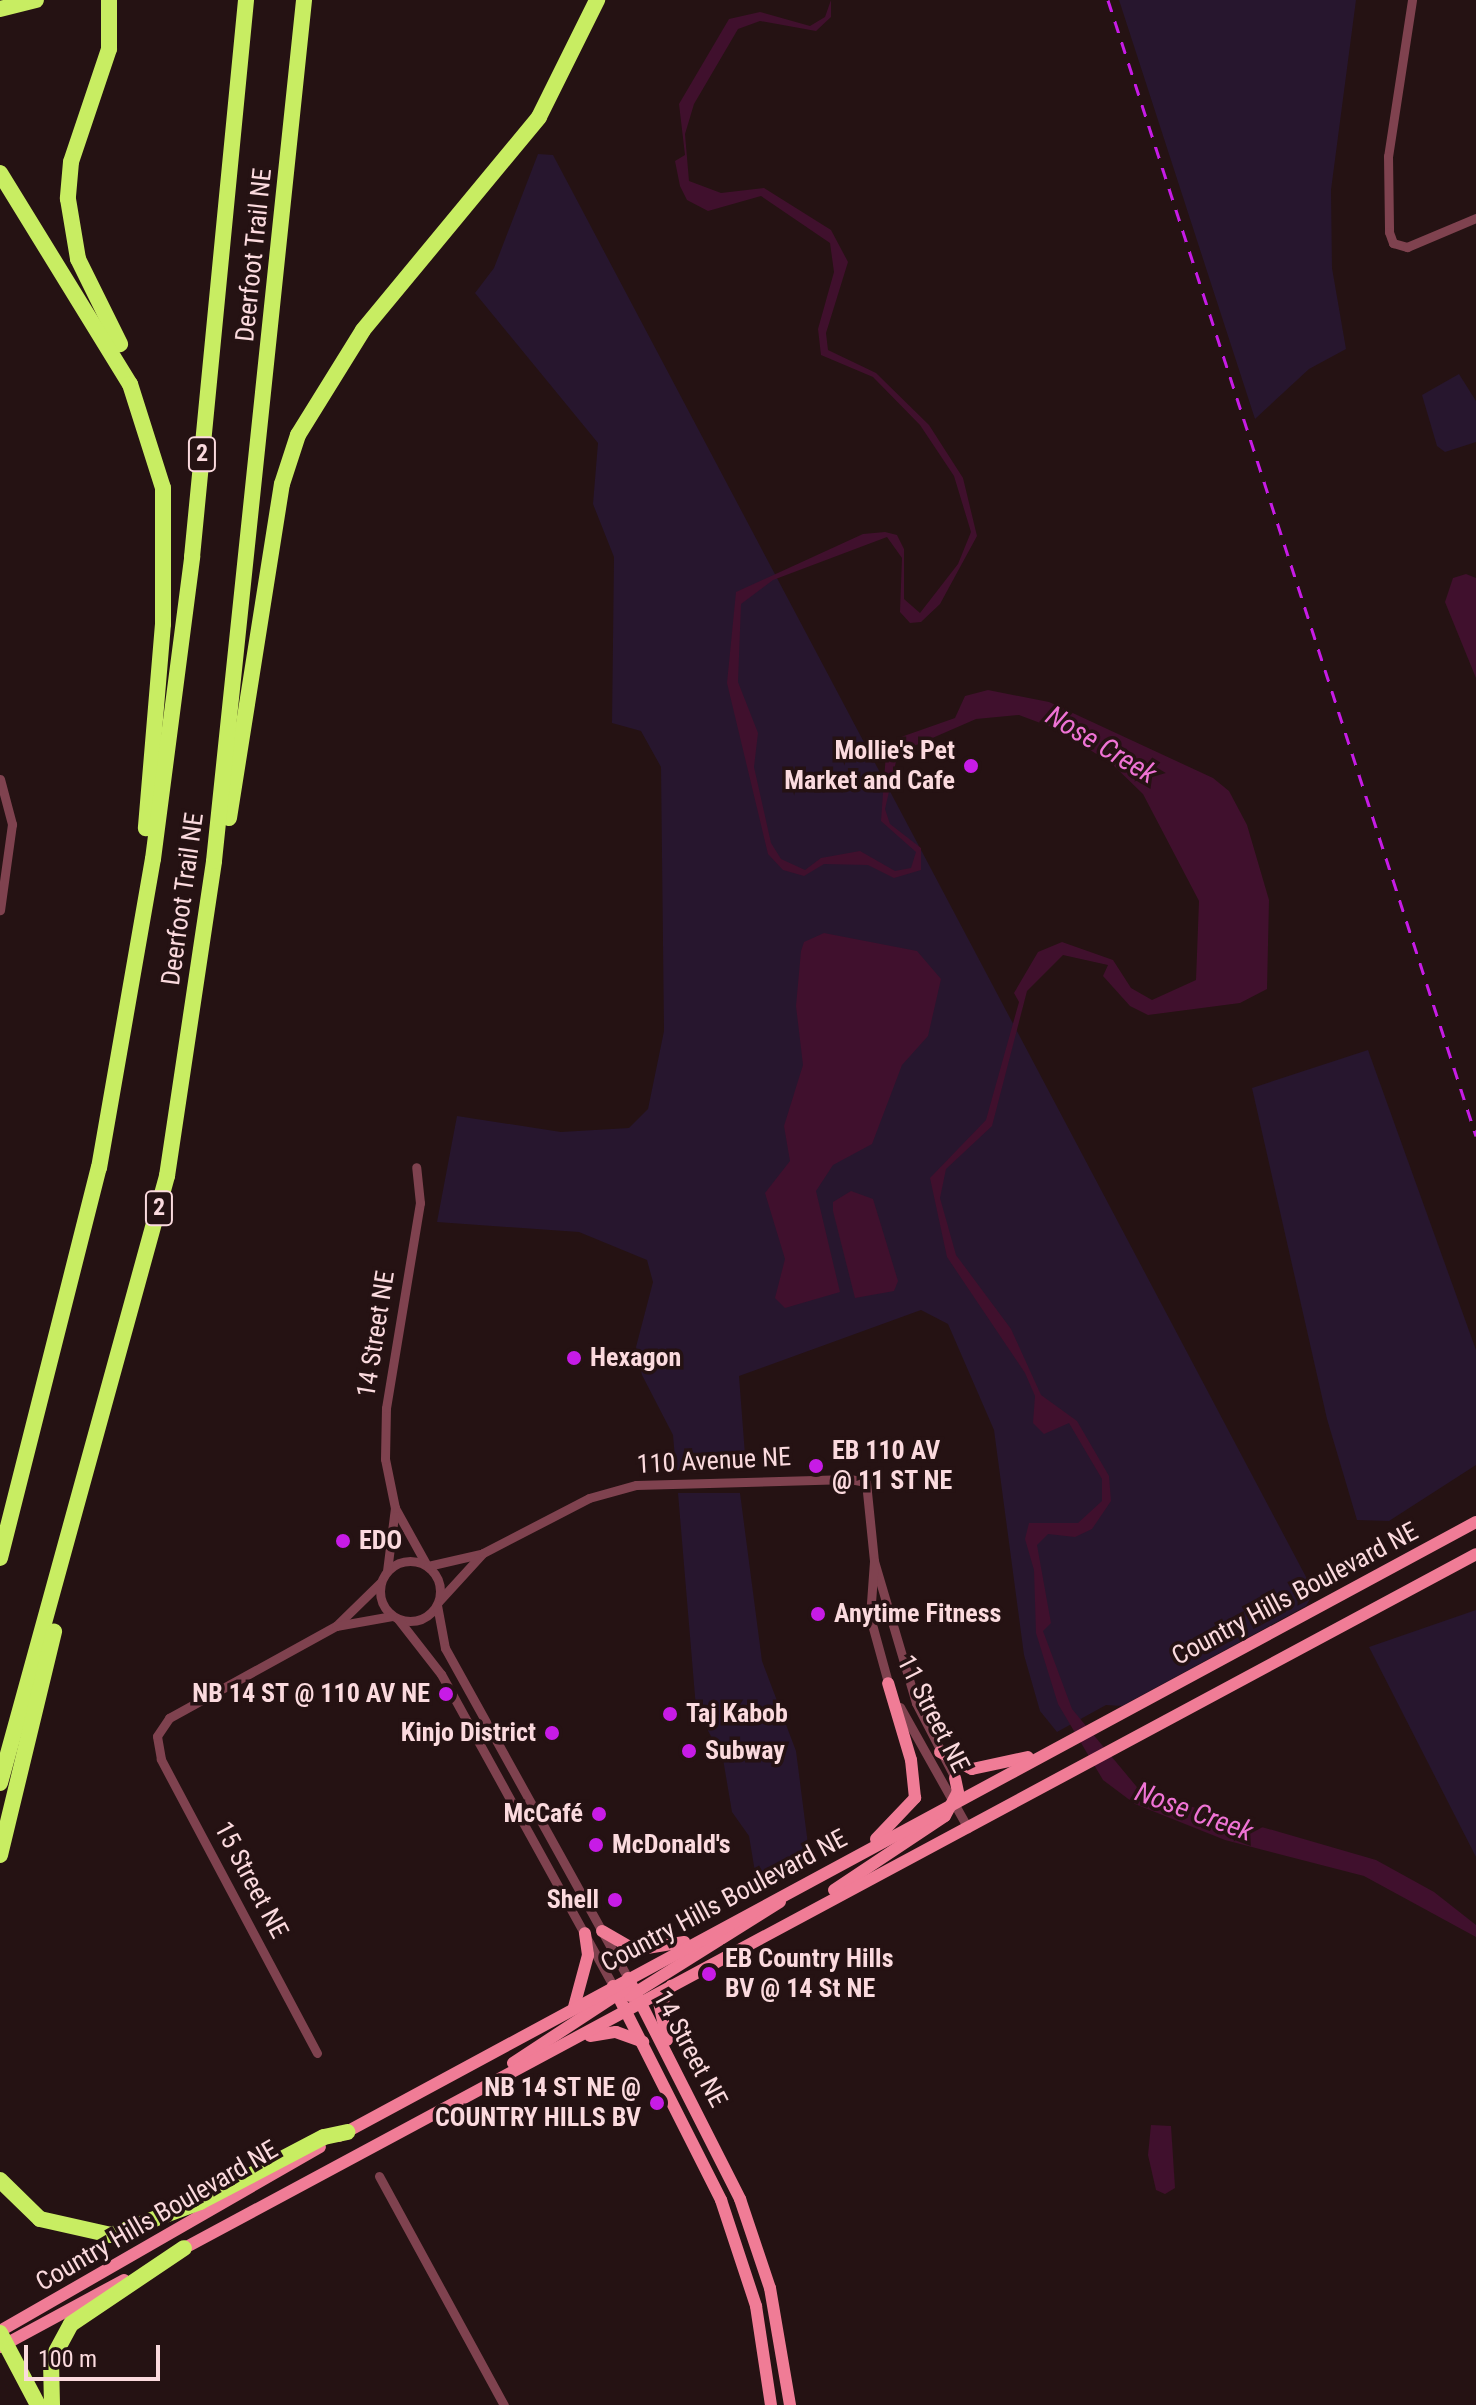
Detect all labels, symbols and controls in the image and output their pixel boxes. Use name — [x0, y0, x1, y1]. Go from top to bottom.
street label: Deerfoot Trail NE — [229, 166, 279, 344]
road number: 2 — [186, 434, 218, 474]
water label: Nose Creek — [1040, 699, 1162, 791]
place label: Mollie's Pet Market and Cafe — [784, 735, 955, 796]
marker: Mollie's Pet Market and Cafe — [962, 757, 980, 775]
street label: Deerfoot Trail NE — [155, 810, 211, 988]
road number: 2 — [143, 1188, 175, 1228]
street label: 14 Street NE — [351, 1269, 401, 1399]
place label: Hexagon — [590, 1342, 681, 1374]
marker: Hexagon — [565, 1349, 583, 1367]
place label: EB 110 AV @ 11 ST NE — [832, 1435, 953, 1496]
street label: 110 Avenue NE — [636, 1441, 792, 1481]
marker: EB 110 AV @ 11 ST NE — [807, 1457, 825, 1475]
street label: Country Hills Boulevard NE — [1167, 1516, 1423, 1672]
place label: EDO — [359, 1525, 402, 1557]
marker: EDO — [334, 1532, 352, 1550]
place label: Anytime Fitness — [834, 1598, 1001, 1630]
marker: Anytime Fitness — [809, 1605, 827, 1623]
street label: 11 Street NE — [890, 1650, 976, 1778]
place label: NB 14 ST @ 110 AV NE — [192, 1678, 430, 1710]
marker: NB 14 ST @ 110 AV NE — [437, 1685, 455, 1703]
place label: Taj Kabob — [686, 1698, 788, 1730]
marker: Taj Kabob — [661, 1705, 679, 1723]
place label: Kinjo District — [401, 1717, 536, 1749]
marker: Kinjo District — [543, 1724, 561, 1742]
place label: Subway — [705, 1735, 785, 1767]
marker: Subway — [680, 1742, 698, 1760]
water label: Nose Creek — [1130, 1775, 1258, 1849]
place label: McCafé — [504, 1798, 583, 1830]
marker: McCafé — [590, 1805, 608, 1823]
street label: 15 Street NE — [207, 1816, 295, 1944]
street label: Country Hills Boulevard NE — [596, 1823, 852, 1979]
place label: McDonald's — [612, 1829, 731, 1861]
marker: McDonald's — [587, 1836, 605, 1854]
place label: Shell — [547, 1884, 599, 1916]
marker: Shell — [606, 1891, 624, 1909]
place label: EB Country Hills BV @ 14 St NE — [725, 1943, 893, 2004]
marker: EB Country Hills BV @ 14 St NE — [700, 1965, 718, 1983]
street label: 14 Street NE — [646, 1985, 734, 2113]
place label: NB 14 ST NE @ COUNTRY HILLS BV — [435, 2072, 641, 2134]
marker: NB 14 ST NE @ COUNTRY HILLS BV — [648, 2094, 666, 2112]
street label: Country Hills Boulevard NE — [30, 2134, 284, 2298]
scale bar — [28, 2329, 164, 2379]
text: 100 m — [38, 2345, 97, 2373]

